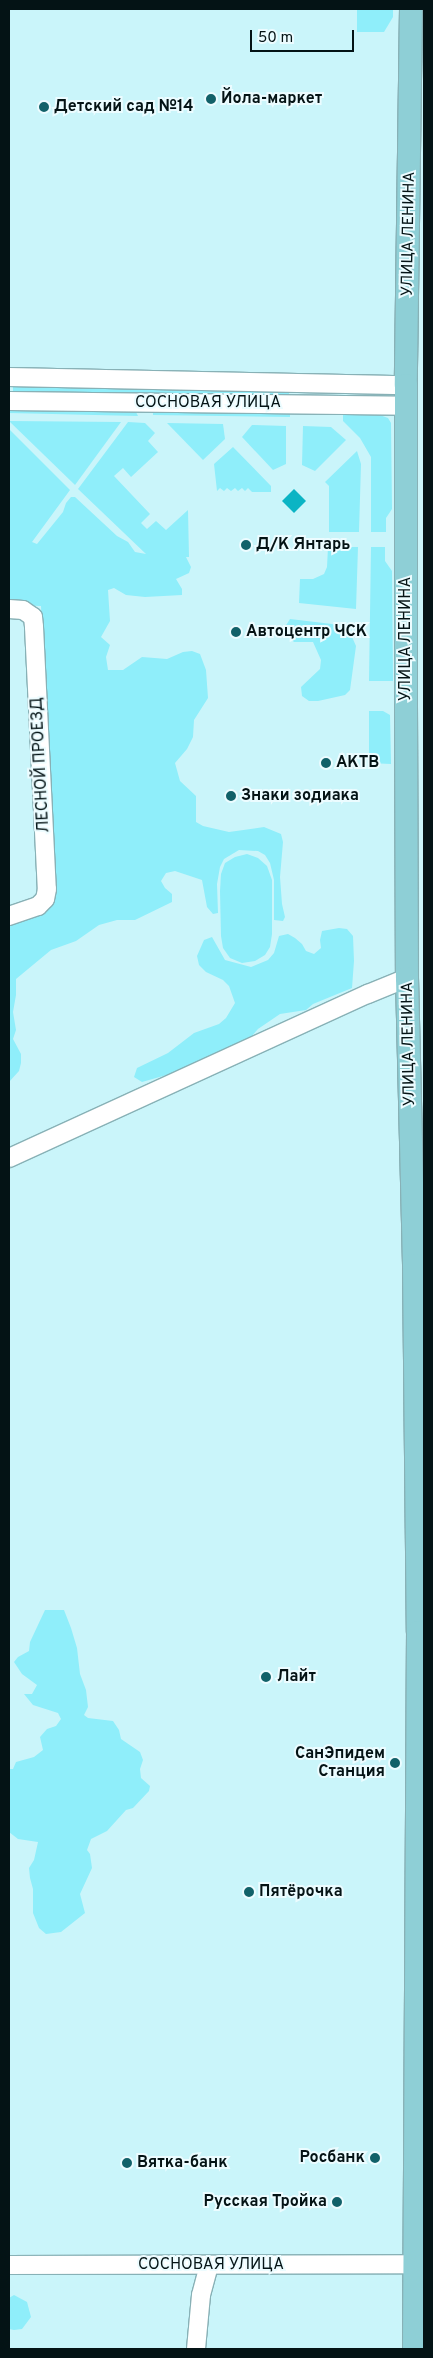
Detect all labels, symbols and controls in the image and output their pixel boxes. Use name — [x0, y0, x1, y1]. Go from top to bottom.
scale bar — [253, 20, 357, 52]
text: 50 m — [258, 29, 293, 48]
place label: Йола-маркет — [221, 89, 322, 109]
marker: Йола-маркет — [205, 93, 217, 105]
place label: Детский сад №14 — [54, 97, 194, 117]
marker: Детский сад №14 — [38, 101, 50, 113]
street label: УЛИЦА ЛЕНИНА — [398, 171, 420, 297]
street label: СОСНОВАЯ УЛИЦА — [135, 393, 281, 413]
place label: Д/К Янтарь — [256, 535, 350, 555]
marker: Д/К Янтарь — [240, 539, 252, 551]
street label: УЛИЦА ЛЕНИНА — [396, 576, 416, 702]
place label: Автоцентр ЧСК — [246, 622, 367, 642]
marker: Автоцентр ЧСК — [230, 626, 242, 638]
street label: ЛЕСНОЙ ПРОЕЗД — [28, 697, 54, 833]
place label: АКТВ — [336, 753, 379, 773]
marker: АКТВ — [320, 757, 332, 769]
place label: Знаки зодиака — [241, 786, 359, 806]
marker: Знаки зодиака — [225, 790, 237, 802]
street label: УЛИЦА ЛЕНИНА — [398, 981, 420, 1107]
place label: Лайт — [277, 1667, 316, 1687]
marker: Лайт — [259, 1670, 273, 1684]
place label: СанЭпидем Станция — [295, 1744, 385, 1782]
marker: СанЭпидем Станция — [389, 1757, 401, 1769]
place label: Пятёрочка — [259, 1882, 343, 1902]
marker: Пятёрочка — [243, 1886, 255, 1898]
place label: Росбанк — [299, 2148, 365, 2168]
marker: Росбанк — [369, 2152, 381, 2164]
place label: Вятка-банк — [137, 2153, 228, 2173]
marker: Вятка-банк — [121, 2157, 133, 2169]
place label: Русская Тройка — [203, 2192, 327, 2212]
marker: Русская Тройка — [331, 2196, 343, 2208]
street label: СОСНОВАЯ УЛИЦА — [138, 2255, 284, 2275]

